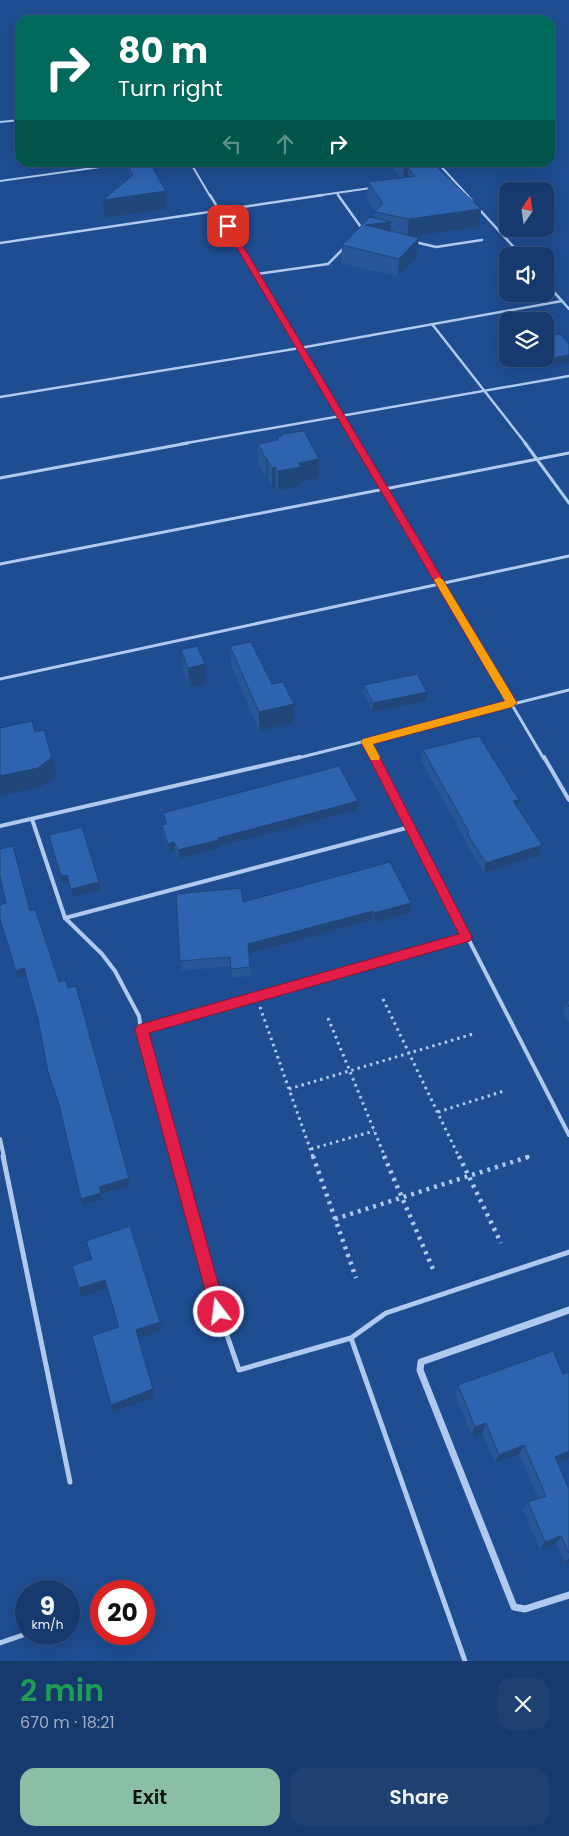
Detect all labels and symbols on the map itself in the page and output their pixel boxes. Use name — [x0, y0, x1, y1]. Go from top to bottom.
north arrow — [499, 182, 554, 238]
pin — [207, 205, 249, 247]
position arrow — [192, 1285, 244, 1337]
speed limit sign: 20 — [90, 1580, 155, 1645]

